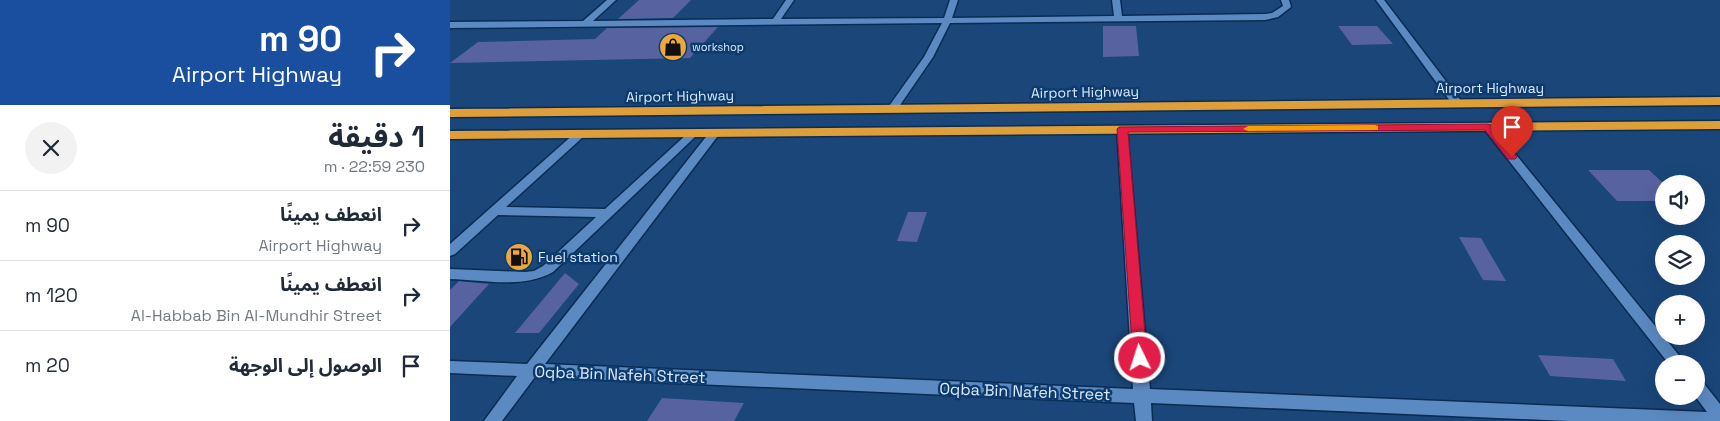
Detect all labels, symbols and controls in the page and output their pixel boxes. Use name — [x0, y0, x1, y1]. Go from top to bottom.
text: 90 m — [259, 17, 342, 61]
icon: right — [360, 20, 425, 85]
shop icon: workshop — [658, 32, 688, 62]
place label: workshop — [692, 40, 744, 54]
text: Airport Highway — [172, 60, 342, 88]
street label: Airport Highway — [1436, 79, 1544, 97]
street label: Airport Highway — [1031, 82, 1139, 102]
street label: Airport Highway — [626, 86, 734, 106]
pin — [1491, 106, 1533, 157]
icon: arrive — [1498, 113, 1526, 141]
text: 1 دقيقة — [328, 117, 425, 156]
button: close — [25, 122, 77, 174]
text: 230 m · 22:59 — [324, 156, 425, 177]
map controls — [1655, 175, 1705, 405]
button: sound — [1655, 175, 1705, 225]
text: انعطف يمينًا — [280, 202, 382, 227]
icon: right — [397, 212, 425, 240]
text: 90 m — [25, 213, 70, 238]
text: Airport Highway — [258, 235, 382, 256]
button: layers — [1655, 235, 1705, 285]
fuel station icon: Fuel station — [504, 242, 534, 272]
place label: Fuel station — [538, 248, 618, 266]
text: انعطف يمينًا — [280, 272, 382, 297]
icon: right — [397, 282, 425, 310]
text: 120 m — [25, 283, 78, 308]
button: + — [1655, 295, 1705, 345]
text: Al-Habbab Bin Al-Mundhir Street — [131, 305, 382, 326]
position arrow — [1113, 331, 1165, 383]
icon: arrive — [397, 352, 425, 380]
text: 20 m — [25, 353, 70, 378]
text: الوصول إلى الوجهة — [229, 353, 382, 378]
button: − — [1655, 355, 1705, 405]
street label: Oqba Bin Nafeh Street — [534, 361, 706, 388]
street label: Oqba Bin Nafeh Street — [939, 378, 1111, 405]

